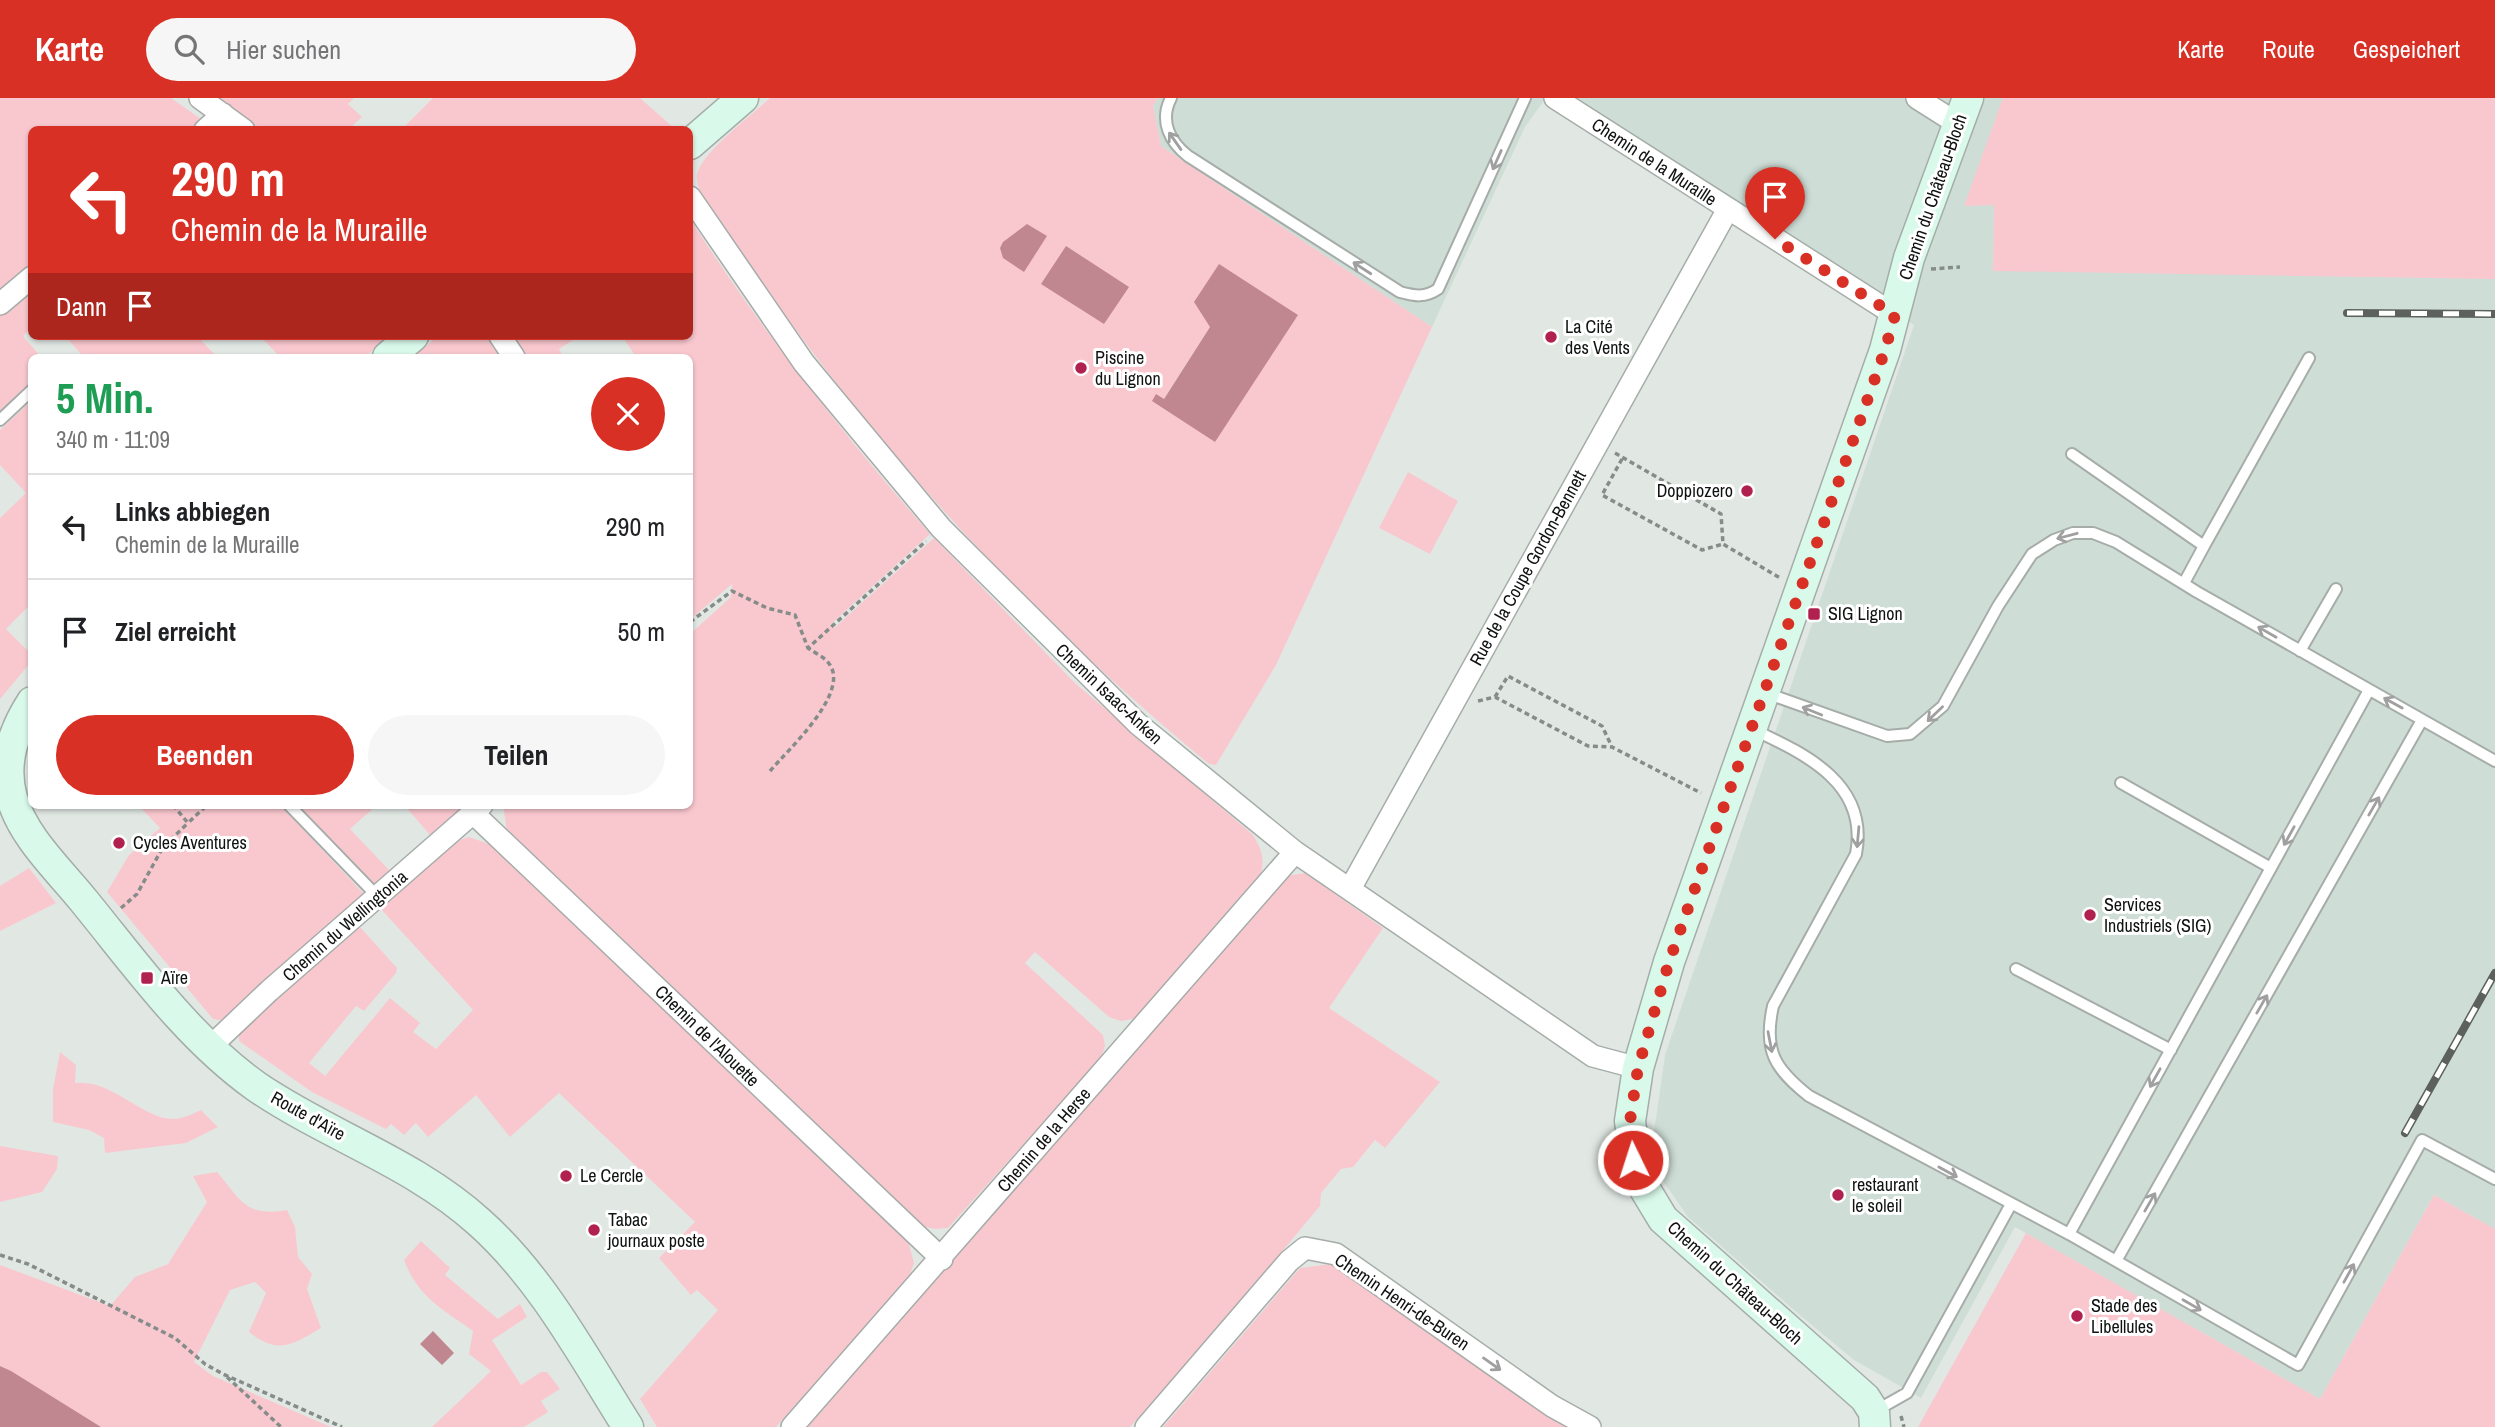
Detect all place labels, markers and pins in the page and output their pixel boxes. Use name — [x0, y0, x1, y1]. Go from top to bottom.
pin — [1745, 167, 1805, 239]
place label: La Cité des Vents — [1565, 314, 1630, 360]
marker: La Cité des Vents — [1543, 329, 1559, 345]
place label: Piscine du Lignon — [1095, 345, 1161, 391]
marker: Piscine du Lignon — [1073, 360, 1089, 376]
place label: Doppiozero — [1657, 478, 1733, 503]
marker: Doppiozero — [1739, 483, 1755, 499]
place label: SIG Lignon — [1828, 601, 1903, 626]
marker: SIG Lignon — [1806, 606, 1822, 622]
place label: Cycles Aventures — [133, 830, 247, 855]
marker: Cycles Aventures — [111, 835, 127, 851]
place label: Services Industriels (SIG) — [2104, 892, 2212, 938]
marker: Services Industriels (SIG) — [2082, 907, 2098, 923]
place label: Aïre — [160, 965, 188, 990]
marker: Aïre — [139, 970, 155, 986]
place label: Le Cercle — [580, 1163, 643, 1188]
marker: Le Cercle — [558, 1168, 574, 1184]
place label: restaurant le soleil — [1852, 1172, 1918, 1218]
marker: restaurant le soleil — [1830, 1187, 1846, 1203]
place label: Tabac journaux poste — [607, 1207, 705, 1253]
marker: Tabac journaux poste — [586, 1222, 602, 1238]
place label: Stade des Libellules — [2091, 1293, 2157, 1339]
marker: Stade des Libellules — [2069, 1308, 2085, 1324]

